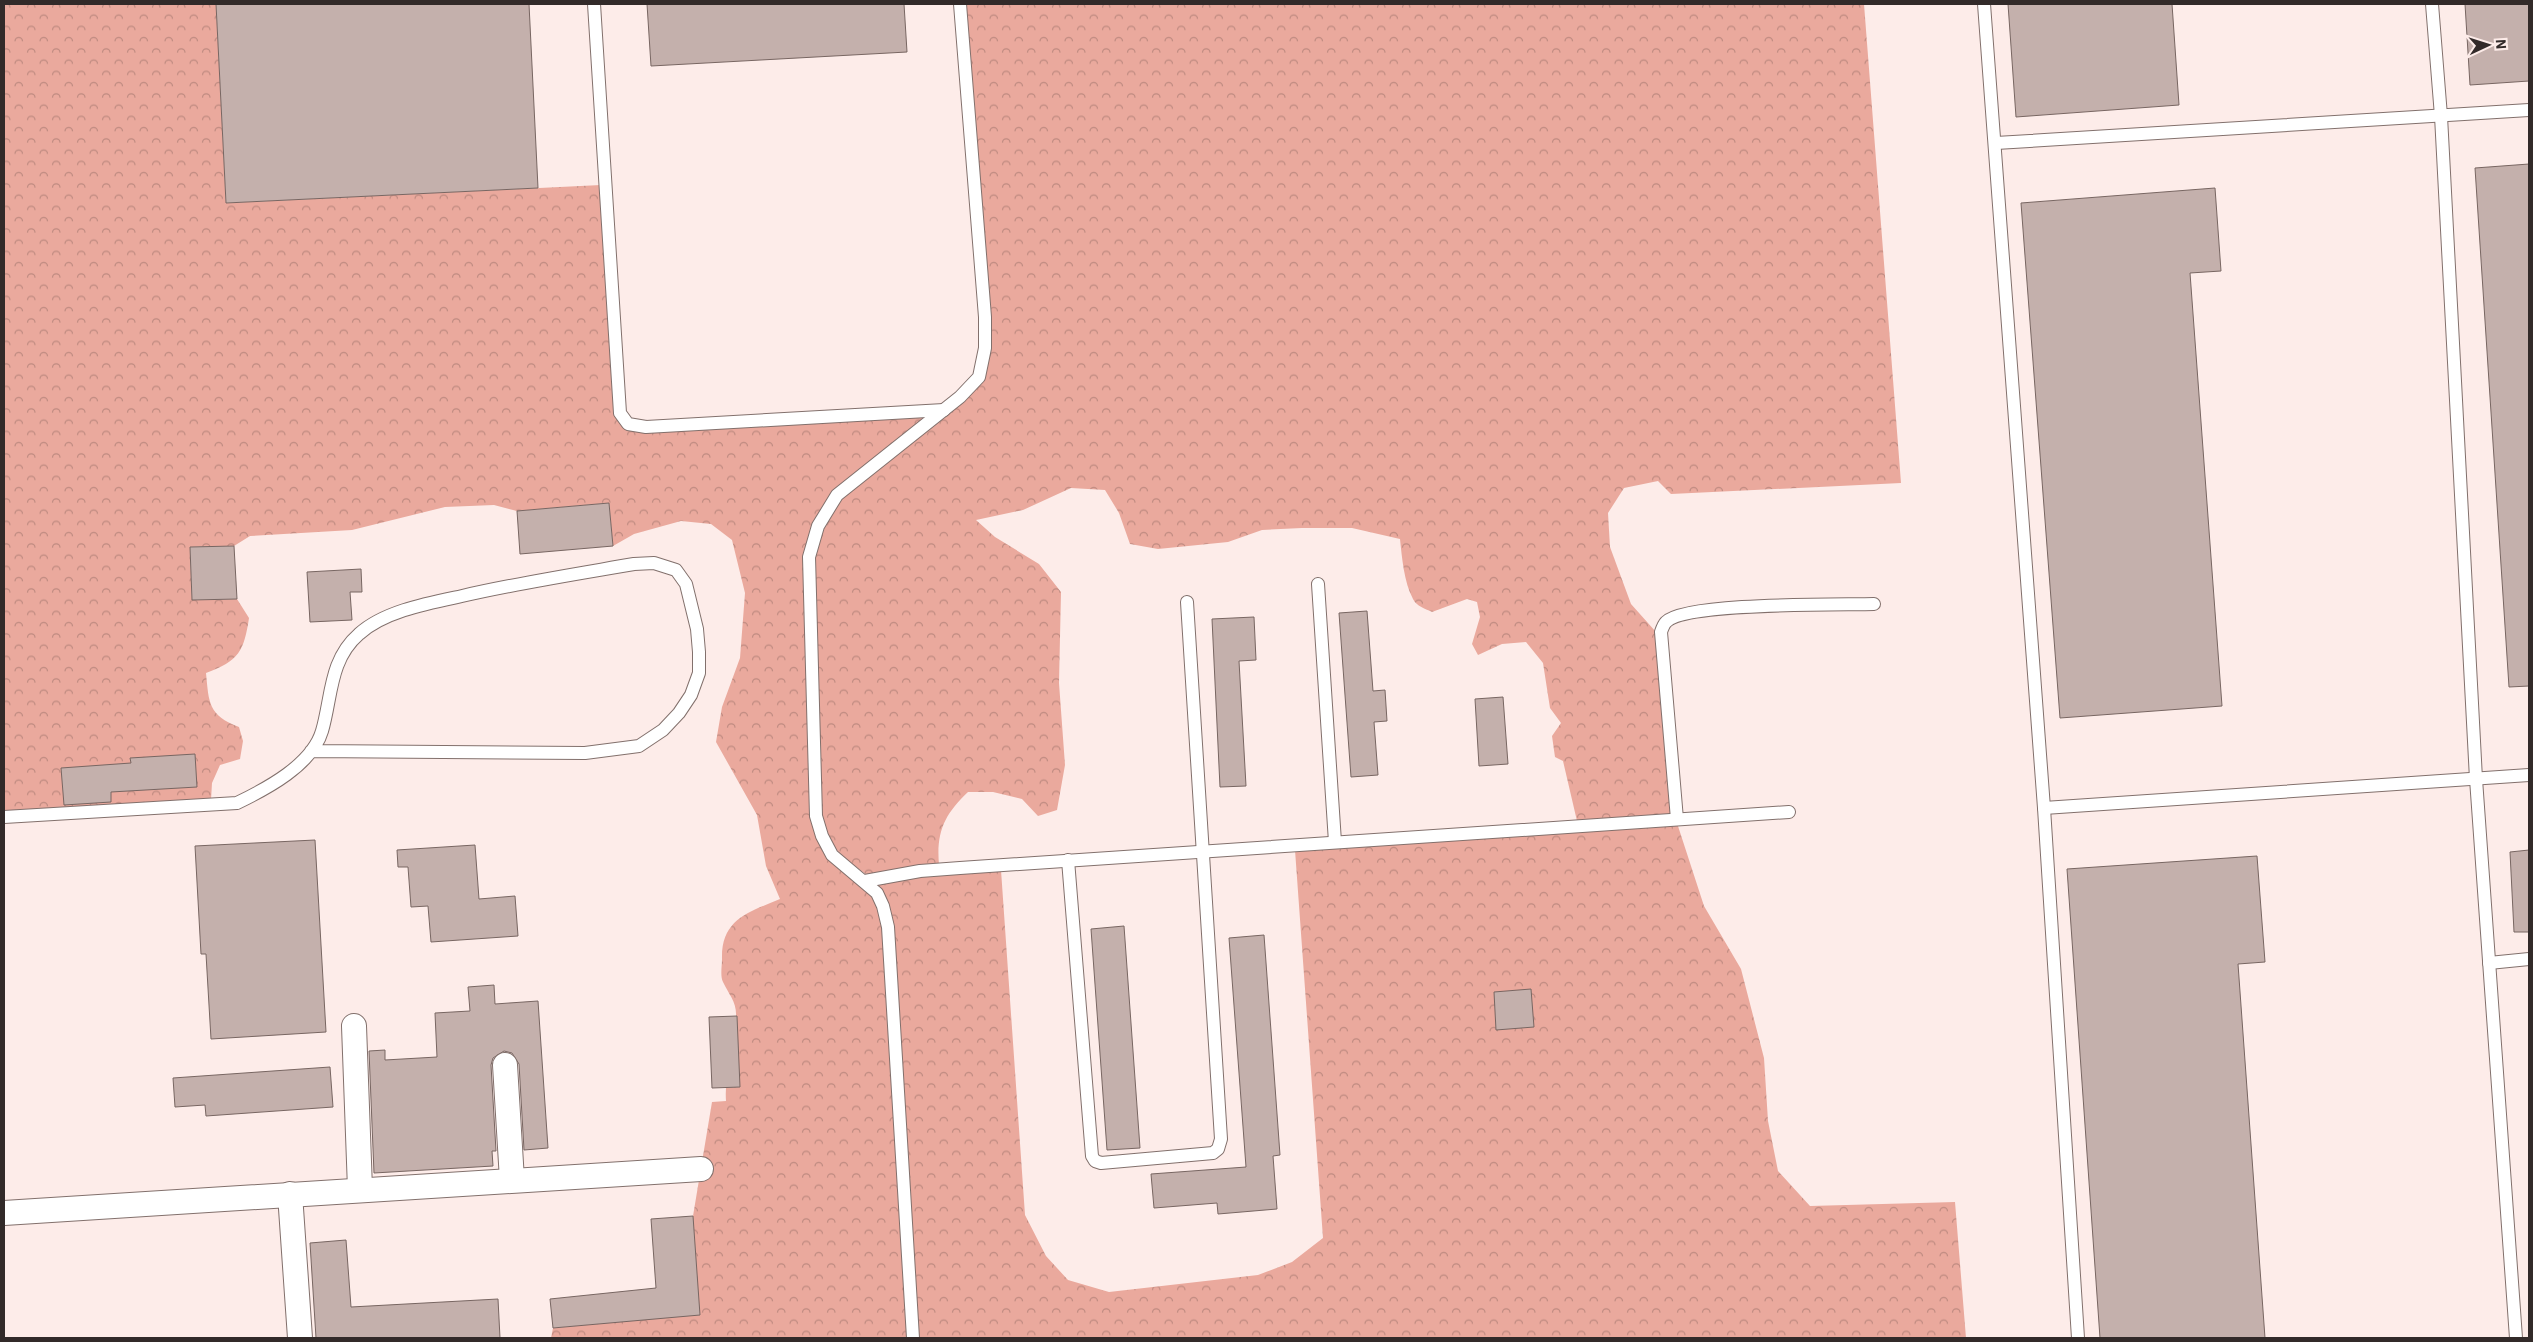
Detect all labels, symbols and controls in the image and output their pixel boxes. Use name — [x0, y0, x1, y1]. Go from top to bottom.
north arrow — [2463, 20, 2513, 70]
text: N — [2492, 38, 2510, 50]

